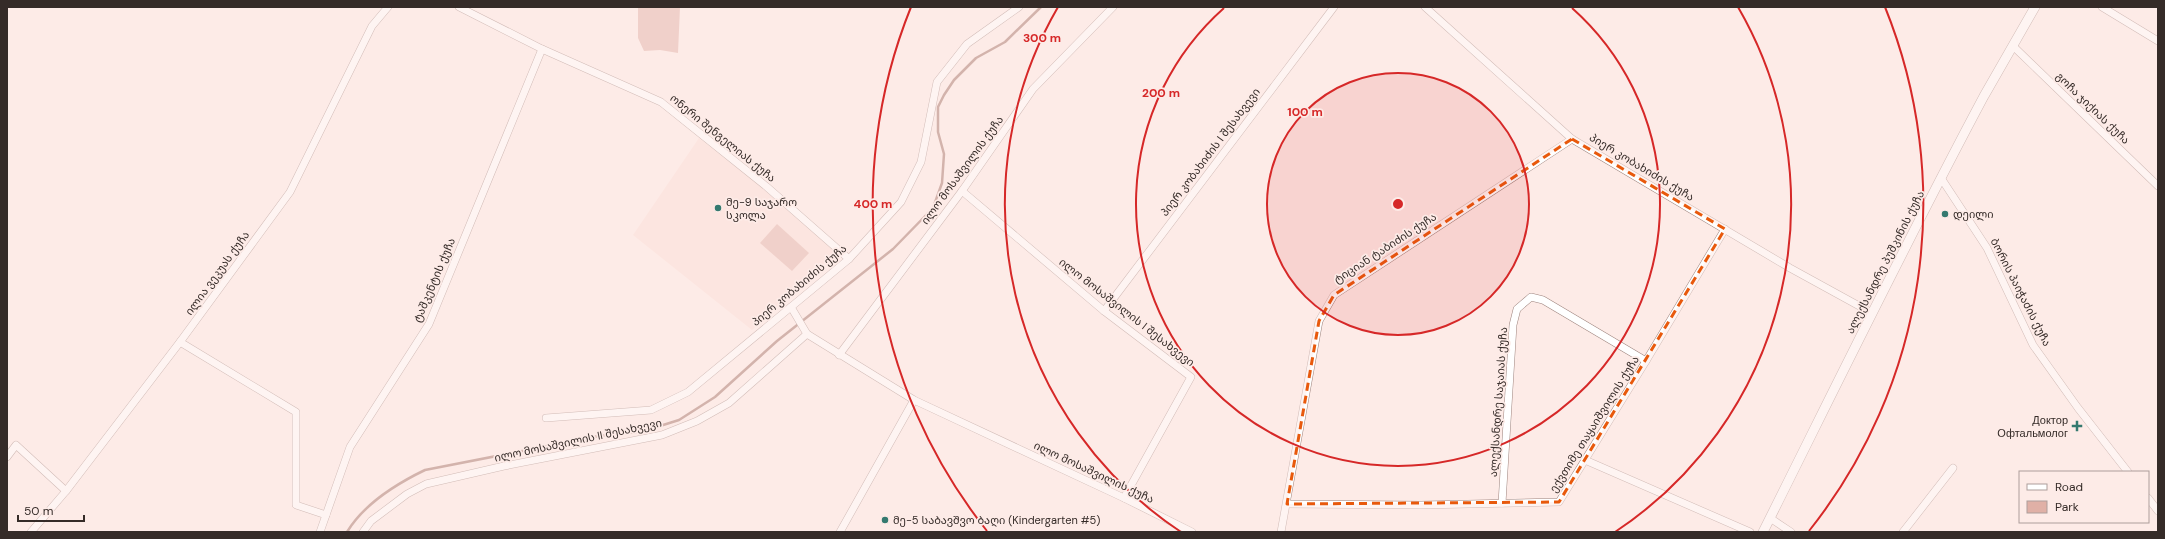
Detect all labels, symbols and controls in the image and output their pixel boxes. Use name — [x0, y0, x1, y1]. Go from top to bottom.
text: 300 m — [1023, 30, 1061, 46]
street label: გოჩა ჯიქიას ქუჩა — [2053, 69, 2133, 147]
text: 200 m — [1142, 85, 1180, 101]
street label: პიერ კობახიძის I შესახვევი — [1157, 85, 1263, 219]
street label: ონერი შენგელიას ქუჩა — [667, 91, 779, 185]
text: 100 m — [1287, 104, 1323, 120]
street label: ილო მოსაშვილის ქუჩა — [918, 113, 1006, 227]
street label: პიერ კობახიძის ქუჩა — [1587, 130, 1697, 204]
street label: ალექსანდრე პუშკინის ქუჩა — [1843, 188, 1927, 336]
place label: მე-9 საჯარო სკოლა — [726, 195, 797, 222]
text: 400 m — [854, 196, 892, 212]
centre of rings — [1391, 197, 1405, 211]
marker: მე-9 საჯარო სკოლა — [713, 203, 723, 213]
place label: დეილი — [1953, 207, 1994, 221]
marker: დეილი — [1940, 209, 1950, 219]
street label: ტიციან ტაბიძის ქუჩა — [1331, 210, 1439, 286]
street label: ილია ვეკუას ქუჩა — [182, 228, 252, 318]
street label: ტაშკენტის ქუჩა — [410, 236, 458, 324]
street label: ბორის პაიჭაძის ქუჩა — [1988, 236, 2054, 348]
street label: პიერ კობახიძის ქუჩა — [749, 241, 849, 329]
street label: ილო მოსაშვილის I შესახვევი — [1056, 255, 1198, 369]
street label: ალექსანდრე საჯაიას ქუჩა — [1486, 327, 1510, 477]
street label: ექვთიმე თაყაიშვილის ქუჩა — [1546, 353, 1642, 495]
place label: Доктор Офтальмолог — [1997, 413, 2068, 440]
street label: ილო მოსაშვილის II შესახვევი — [493, 415, 663, 465]
marker: Доктор Офтальмолог — [2071, 420, 2083, 432]
street label: ილო მოსაშვილის ქუჩა — [1032, 438, 1156, 506]
legend — [2019, 471, 2149, 523]
text: Road — [2055, 479, 2083, 495]
scale bar — [18, 497, 84, 523]
text: Park — [2055, 499, 2079, 515]
text: 50 m — [24, 503, 53, 519]
place label: მე-5 საბავშვო ბაღი (Kindergarten #5) — [893, 513, 1100, 527]
marker: მე-5 საბავშვო ბაღი (Kindergarten #5) — [880, 515, 890, 525]

